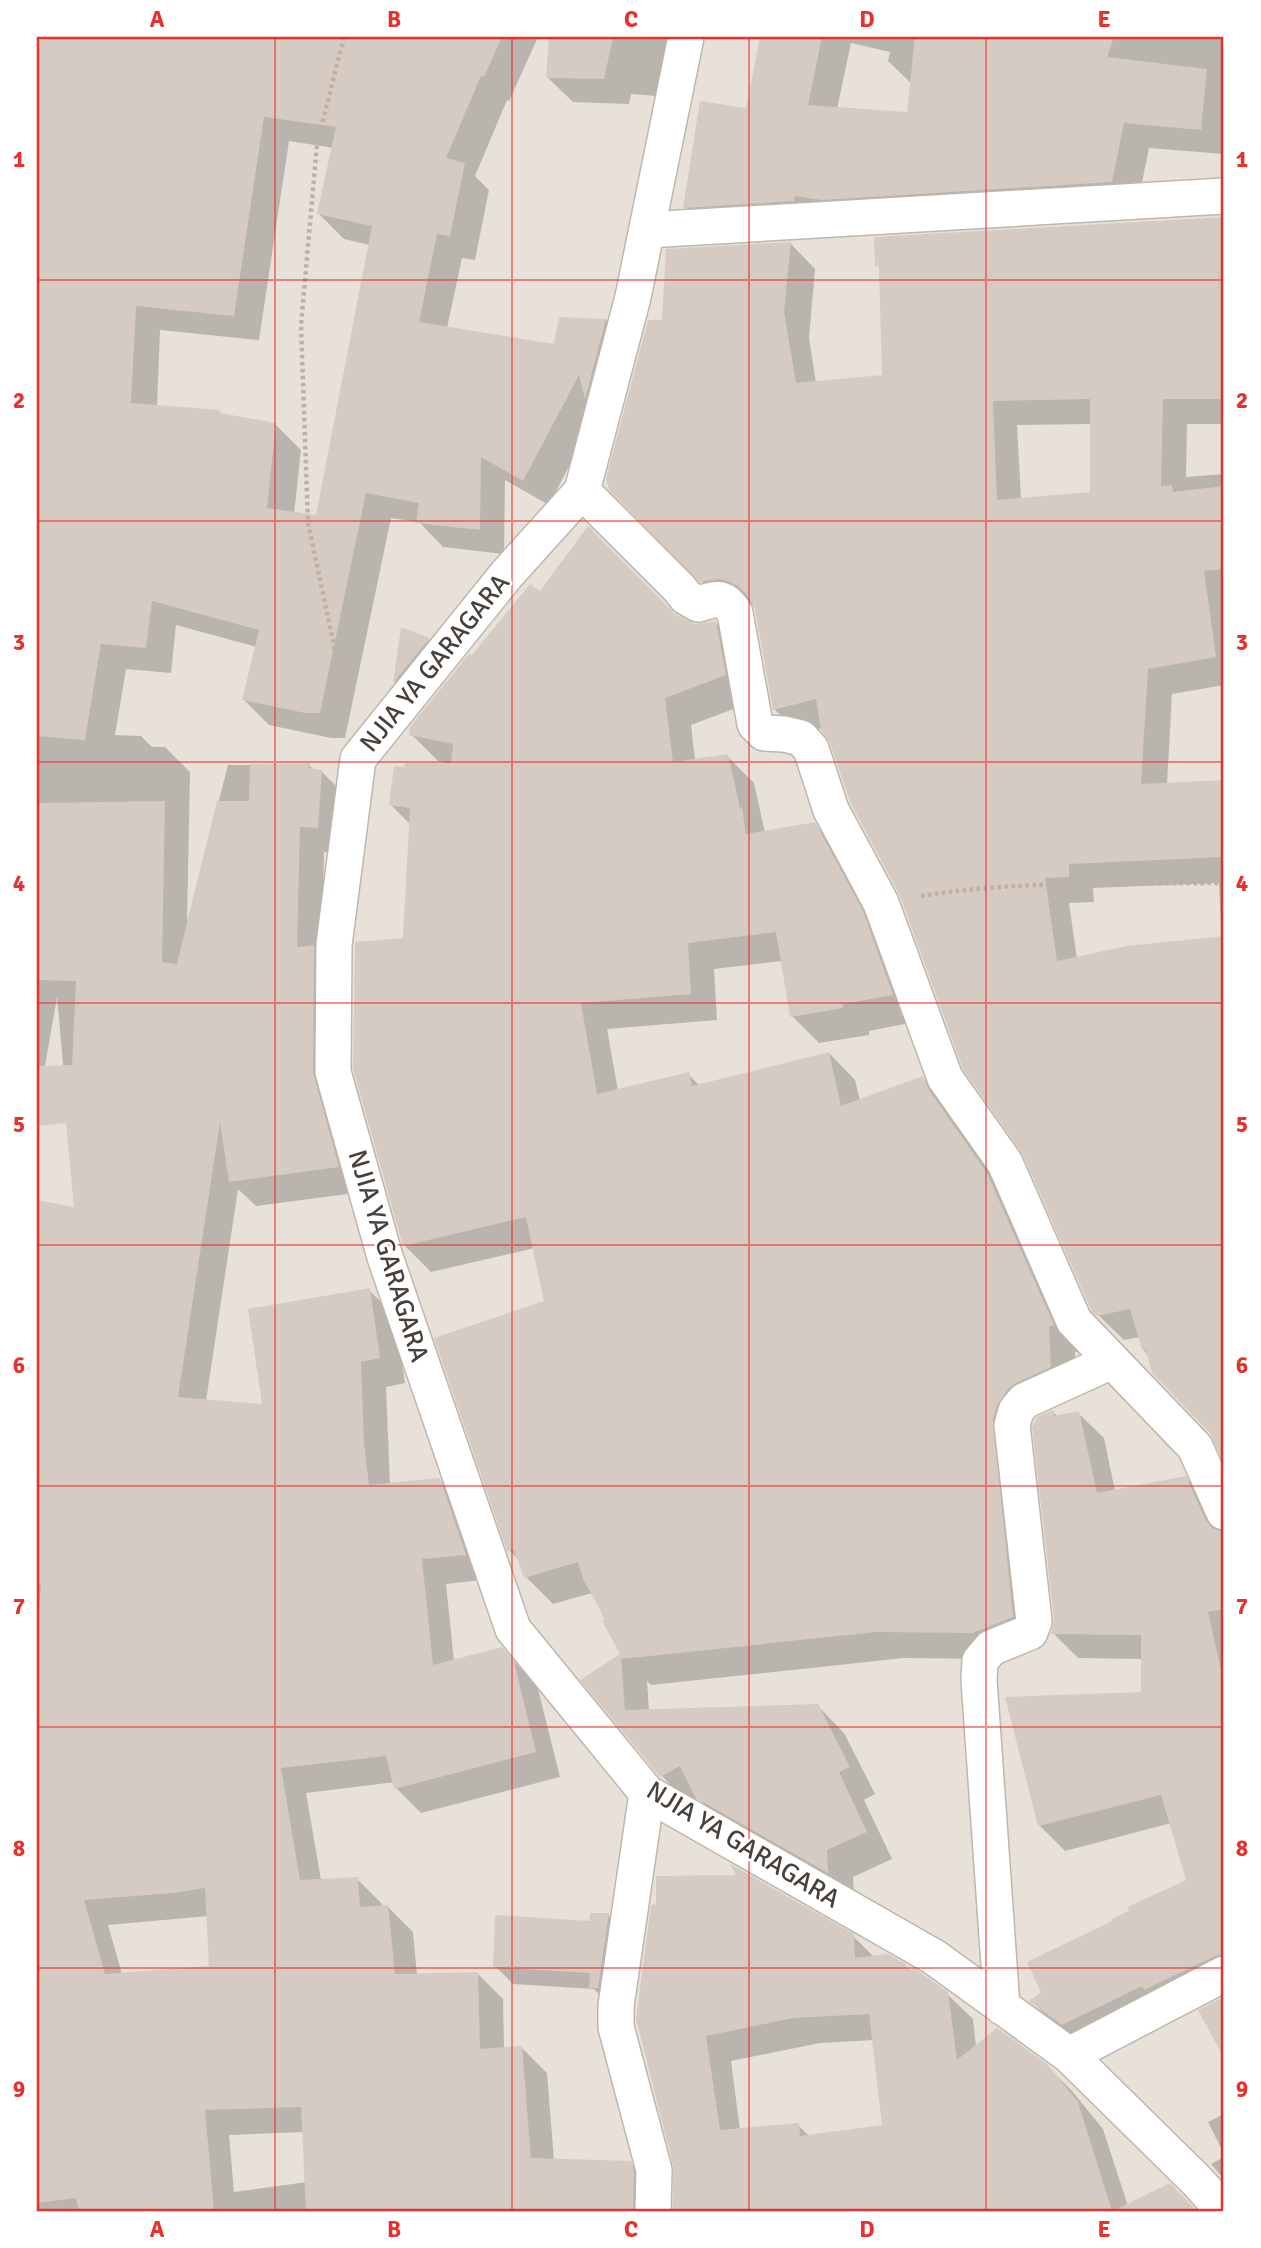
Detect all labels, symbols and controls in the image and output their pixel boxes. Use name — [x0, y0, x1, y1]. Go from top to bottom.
text: A — [150, 5, 165, 34]
text: B — [387, 5, 401, 34]
text: C — [624, 5, 638, 34]
text: D — [859, 5, 875, 34]
text: E — [1097, 5, 1111, 34]
text: 1 — [13, 145, 25, 174]
text: 1 — [1236, 145, 1248, 174]
text: 2 — [13, 386, 25, 415]
text: 2 — [1236, 386, 1248, 415]
street label: NJIA YA GARAGARA — [353, 567, 517, 758]
text: 3 — [13, 628, 25, 657]
text: 3 — [1236, 628, 1248, 657]
text: 4 — [13, 869, 25, 898]
text: 4 — [1236, 869, 1248, 898]
text: 5 — [13, 1110, 25, 1139]
text: 5 — [1236, 1110, 1248, 1139]
street label: NJIA YA GARAGARA — [341, 1146, 435, 1366]
text: 6 — [13, 1351, 25, 1380]
text: 6 — [1236, 1351, 1248, 1380]
text: 7 — [13, 1592, 25, 1621]
text: 7 — [1236, 1592, 1248, 1621]
street label: NJIA YA GARAGARA — [641, 1775, 846, 1915]
text: 8 — [13, 1834, 25, 1863]
text: 8 — [1236, 1834, 1248, 1863]
text: 9 — [13, 2075, 25, 2104]
text: 9 — [1236, 2075, 1248, 2104]
text: A — [150, 2215, 165, 2244]
text: B — [387, 2215, 401, 2244]
text: C — [624, 2215, 638, 2244]
text: D — [859, 2215, 875, 2244]
text: E — [1097, 2215, 1111, 2244]

